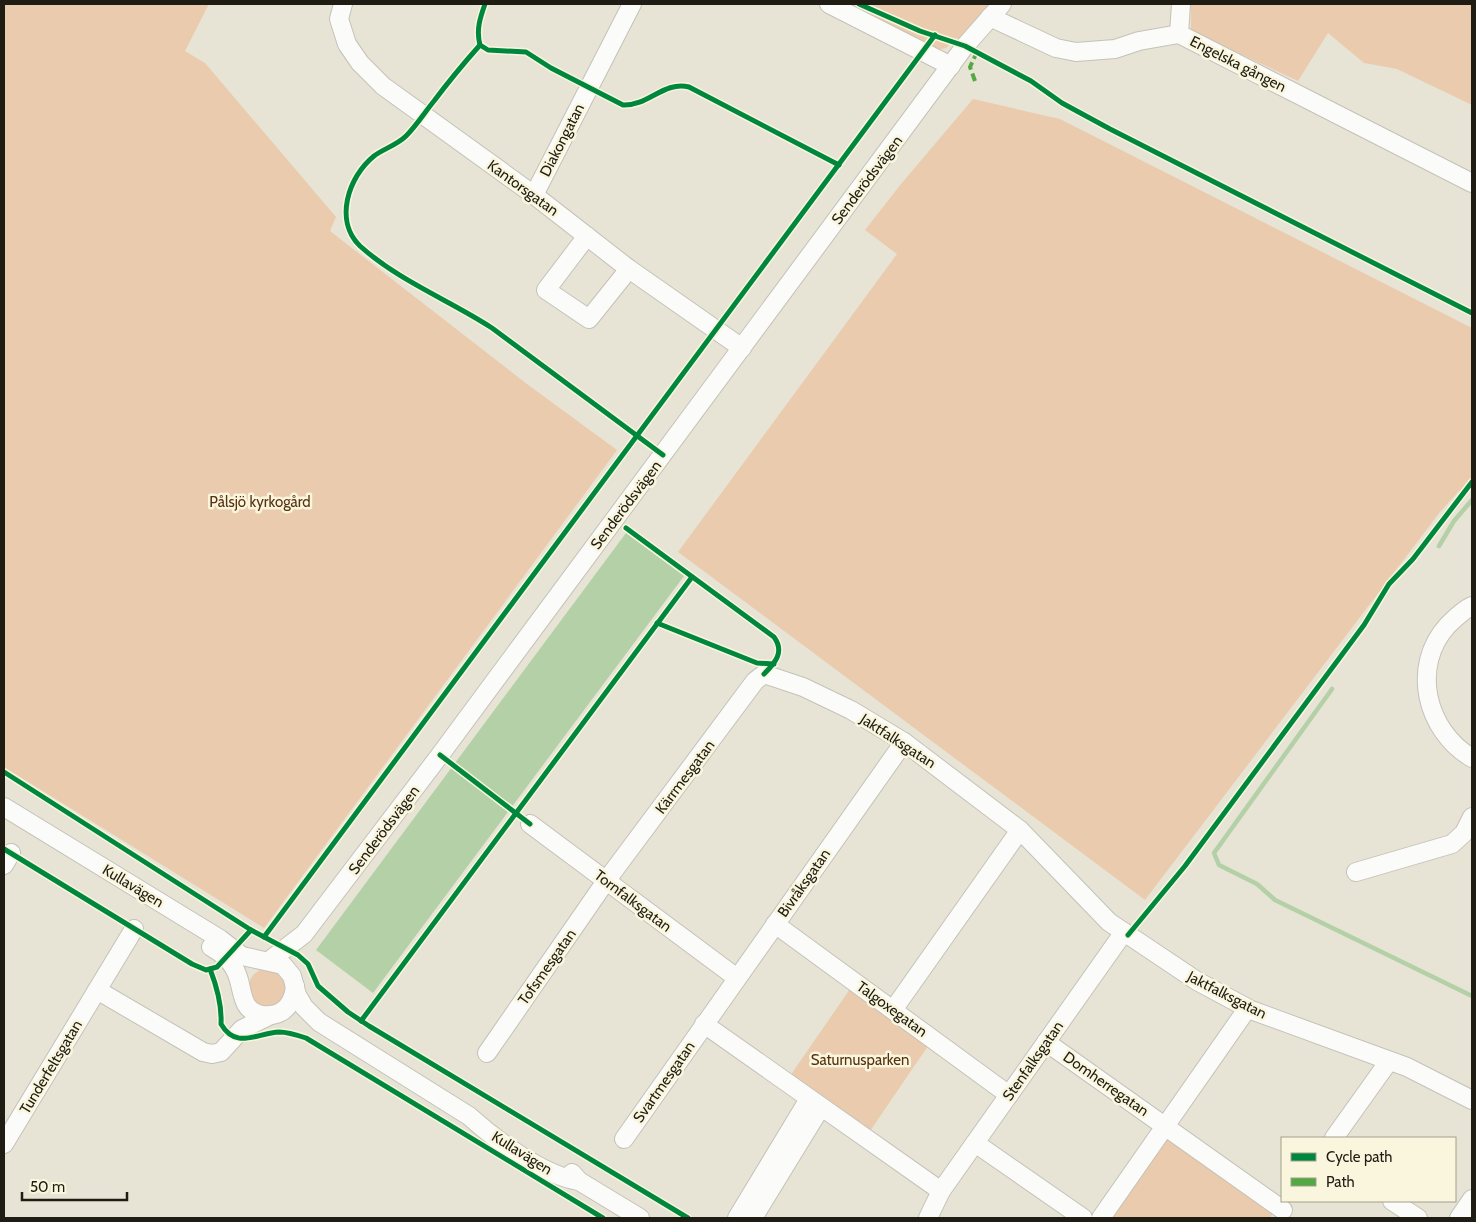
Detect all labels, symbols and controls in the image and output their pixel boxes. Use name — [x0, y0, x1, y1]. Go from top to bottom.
street label: Engelska gången — [1187, 32, 1289, 96]
street label: Diakongatan — [536, 101, 588, 179]
street label: Senderödsvägen — [828, 132, 906, 228]
street label: Kantorsgatan — [484, 156, 562, 220]
street label: Senderödsvägen — [587, 457, 665, 553]
park label: Pålsjö kyrkogård — [209, 493, 311, 511]
street label: Jaktfalksgatan — [856, 709, 939, 772]
street label: Kärrmesgatan — [652, 737, 718, 817]
street label: Senderödsvägen — [345, 782, 423, 878]
street label: Bivråksgatan — [774, 845, 834, 921]
street label: Kullavägen — [99, 861, 167, 911]
street label: Tornfalksgatan — [591, 866, 675, 936]
street label: Tofsmesgatan — [514, 926, 580, 1008]
street label: Jaktfalksgatan — [1184, 967, 1270, 1023]
street label: Talgoxegatan — [853, 977, 931, 1041]
street label: Tunderfeltsgatan — [16, 1017, 86, 1117]
street label: Stenfalksgatan — [999, 1018, 1067, 1104]
street label: Svartmesgatan — [629, 1038, 699, 1126]
street label: Domherregatan — [1060, 1048, 1152, 1120]
park label: Saturnusparken — [811, 1051, 909, 1069]
street label: Kullavägen — [488, 1127, 556, 1179]
legend — [1281, 1137, 1456, 1202]
text: Cycle path — [1326, 1148, 1392, 1166]
scale bar — [22, 1170, 128, 1202]
text: Path — [1326, 1173, 1355, 1191]
text: 50 m — [30, 1178, 65, 1196]

